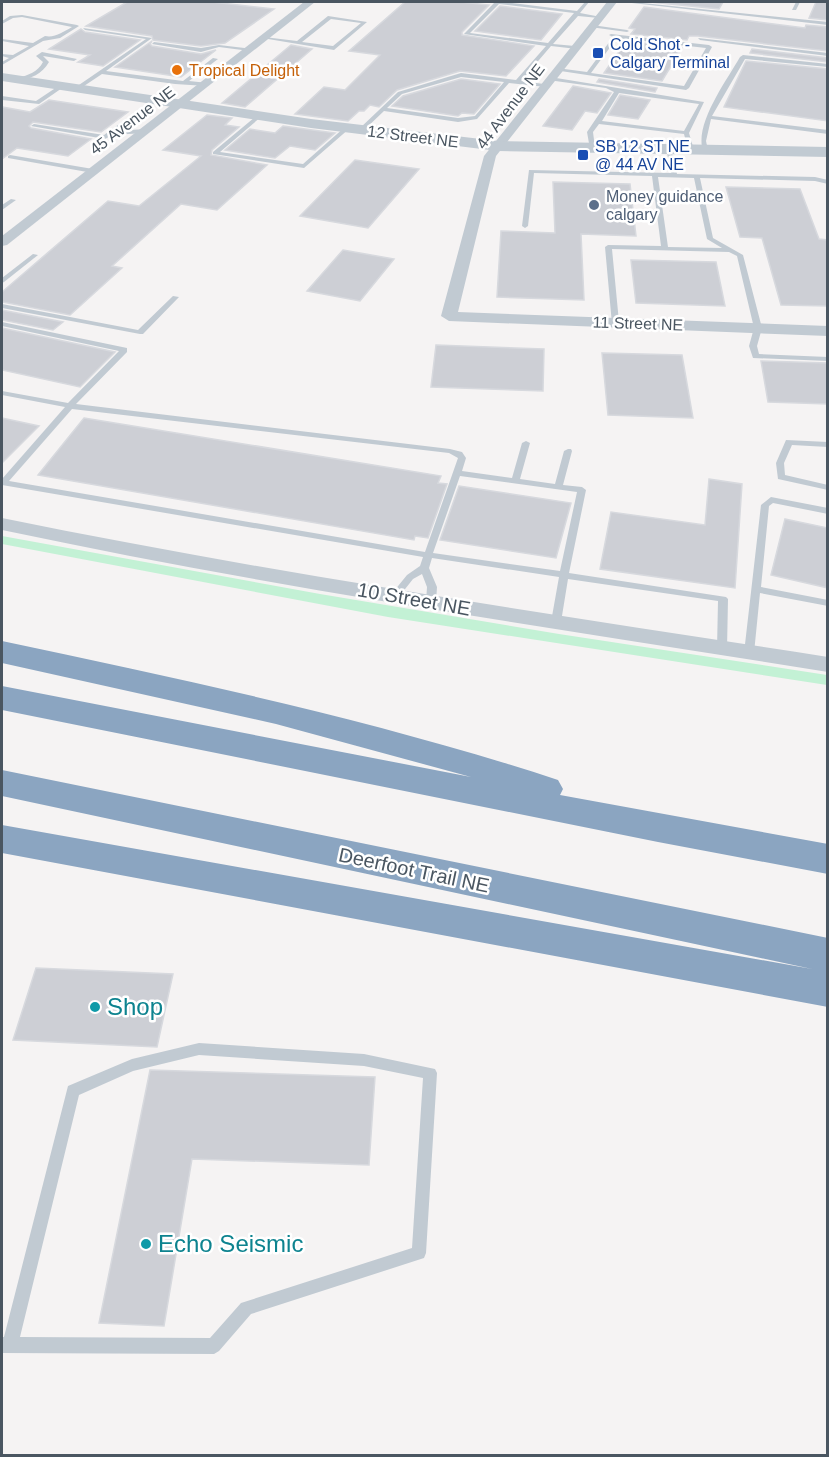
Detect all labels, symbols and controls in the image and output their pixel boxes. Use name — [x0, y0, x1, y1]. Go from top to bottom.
place label: Cold Shot - Calgary Terminal — [610, 36, 730, 71]
marker: Cold Shot - Calgary Terminal — [591, 46, 605, 60]
street label: 44 Avenue NE — [473, 60, 548, 152]
place label: Tropical Delight — [189, 62, 300, 79]
marker: Tropical Delight — [170, 63, 184, 77]
street label: 45 Avenue NE — [86, 83, 178, 158]
street label: 12 Street NE — [366, 122, 459, 151]
place label: SB 12 ST NE @ 44 AV NE — [595, 138, 690, 173]
marker: SB 12 ST NE @ 44 AV NE — [576, 148, 590, 162]
place label: Money guidance calgary — [606, 188, 724, 223]
marker: Money guidance calgary — [587, 198, 601, 212]
street label: 11 Street NE — [593, 313, 683, 334]
street label: 10 Street NE — [356, 578, 472, 620]
street label: Deerfoot Trail NE — [337, 843, 491, 897]
place label: Shop — [107, 993, 163, 1020]
marker: Shop — [88, 1000, 102, 1014]
place label: Echo Seismic — [158, 1230, 303, 1257]
marker: Echo Seismic — [139, 1237, 153, 1251]

